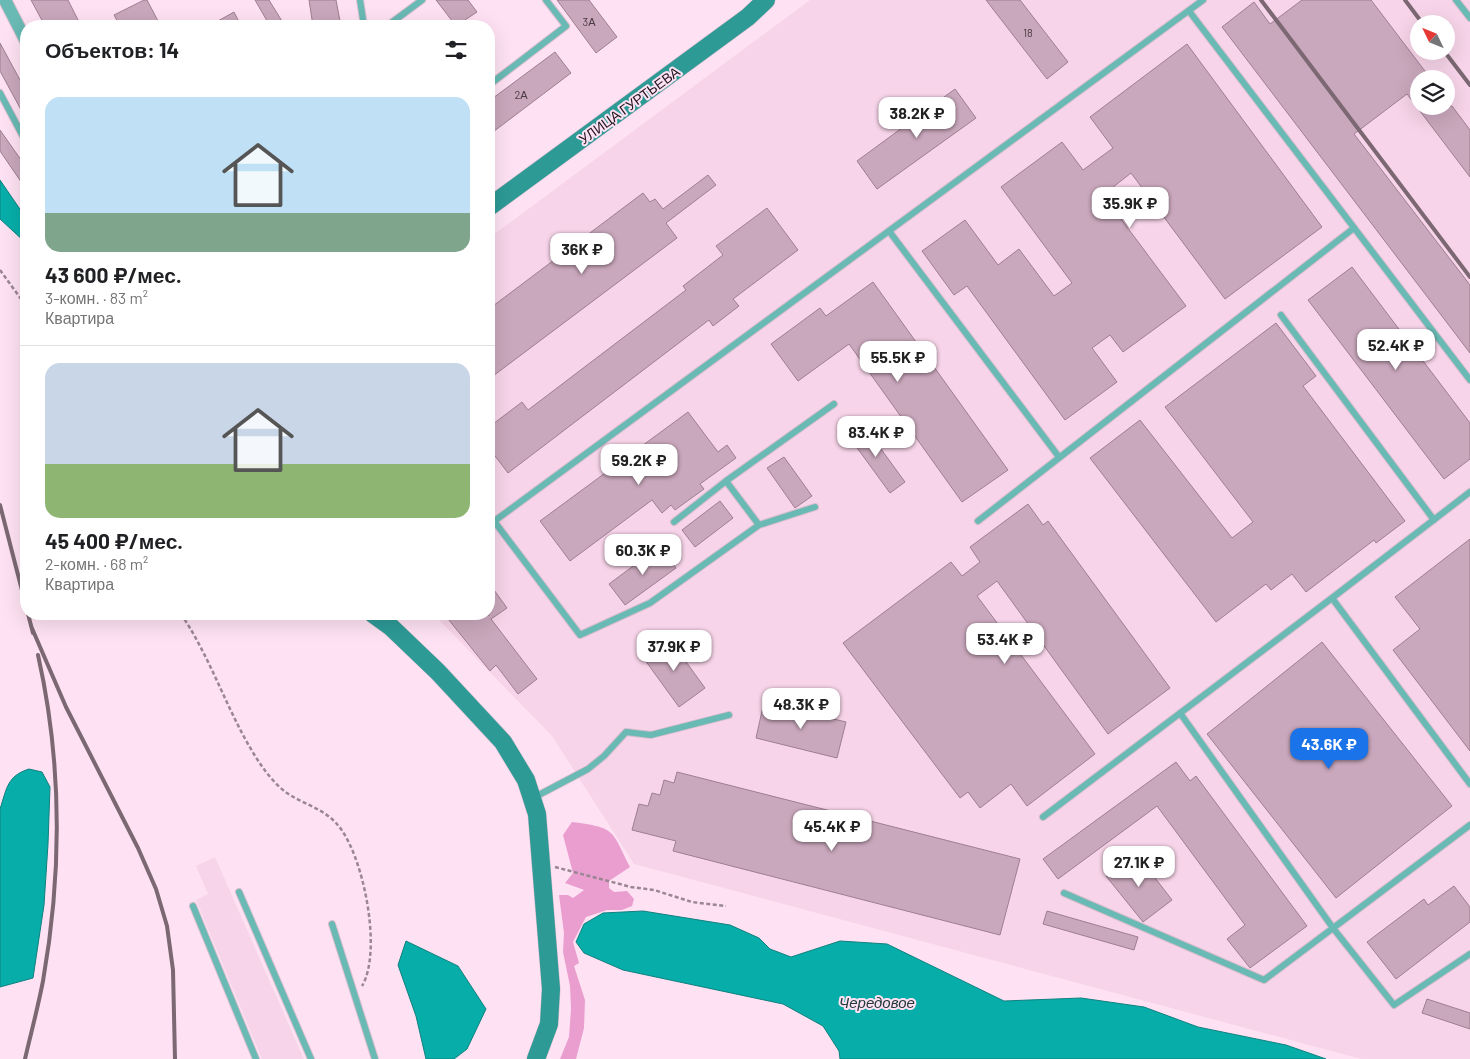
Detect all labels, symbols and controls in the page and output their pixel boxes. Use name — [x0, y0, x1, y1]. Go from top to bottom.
house number: 3А — [582, 15, 596, 28]
north arrow — [1410, 15, 1455, 60]
map controls — [1410, 15, 1455, 115]
house number: 18 — [1023, 26, 1033, 39]
icon: filters — [442, 36, 470, 64]
text: Объектов: 14 — [45, 37, 179, 62]
street label: УЛИЦА ГУРТЬЕВА — [575, 62, 683, 147]
button: layers — [1410, 70, 1455, 115]
house number: 2А — [514, 88, 528, 101]
pin: 38.2K ₽ — [871, 96, 963, 139]
text: 38.2K ₽ — [889, 103, 945, 122]
icon: home — [213, 130, 303, 220]
pin: 35.9K ₽ — [1084, 186, 1176, 229]
text: 35.9K ₽ — [1103, 193, 1157, 212]
pin: 36K ₽ — [547, 232, 617, 275]
text: 36K ₽ — [561, 239, 603, 258]
text: 43 600 ₽/мес. — [45, 262, 182, 287]
text: 3-комн. · 83 m² — [45, 288, 148, 307]
text: Квартира — [45, 308, 114, 327]
pin: 52.4K ₽ — [1350, 328, 1442, 371]
text: 52.4K ₽ — [1368, 335, 1424, 354]
pin: 55.5K ₽ — [852, 340, 944, 383]
text: 55.5K ₽ — [871, 347, 925, 366]
icon: home — [213, 395, 303, 485]
pin: 83.4K ₽ — [830, 416, 922, 458]
text: 83.4K ₽ — [848, 422, 904, 441]
pin: 59.2K ₽ — [593, 444, 685, 486]
text: 59.2K ₽ — [612, 450, 666, 469]
text: 45 400 ₽/мес. — [45, 528, 183, 553]
pin: 60.3K ₽ — [597, 534, 689, 576]
text: 60.3K ₽ — [615, 540, 671, 559]
text: 2-комн. · 68 m² — [45, 554, 148, 573]
text: Квартира — [45, 574, 114, 593]
pin: 53.4K ₽ — [959, 622, 1051, 665]
text: 53.4K ₽ — [977, 629, 1033, 648]
pin: 37.9K ₽ — [628, 630, 720, 672]
text: 37.9K ₽ — [648, 636, 700, 655]
pin: 48.3K ₽ — [755, 688, 847, 730]
text: 48.3K ₽ — [773, 694, 829, 713]
pin: 43.6K ₽ — [1283, 728, 1375, 770]
text: 43.6K ₽ — [1301, 734, 1357, 753]
pin: 45.4K ₽ — [786, 810, 878, 852]
text: 45.4K ₽ — [804, 816, 860, 835]
pin: 27.1K ₽ — [1093, 846, 1185, 888]
text: 27.1K ₽ — [1114, 852, 1164, 871]
water label: Чередовое — [839, 993, 915, 1011]

